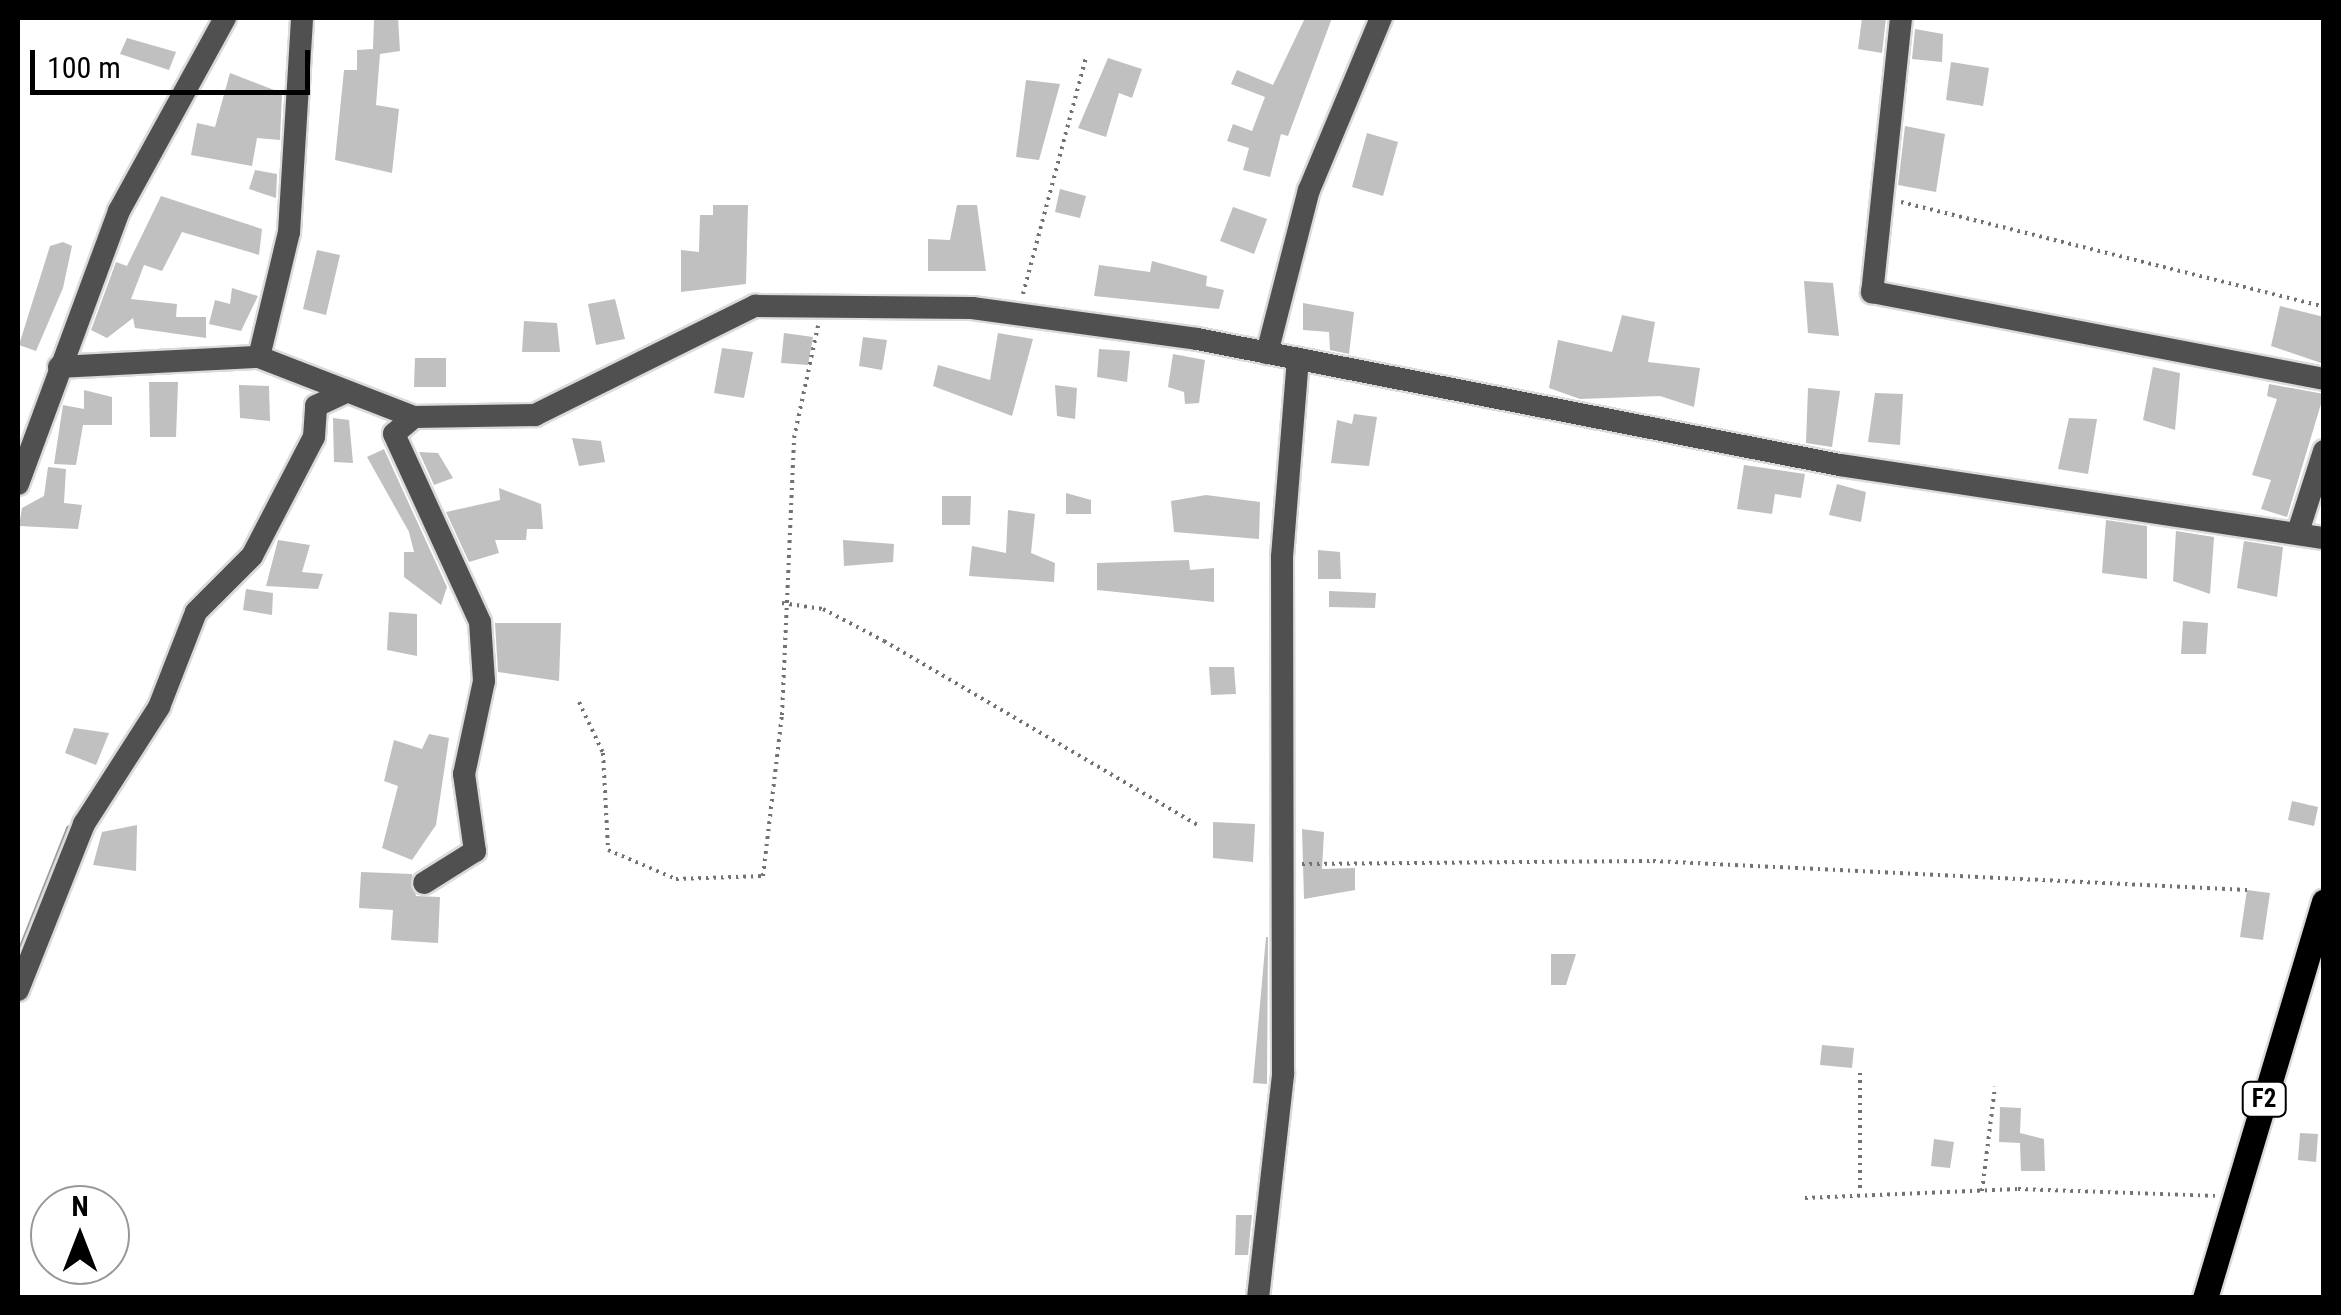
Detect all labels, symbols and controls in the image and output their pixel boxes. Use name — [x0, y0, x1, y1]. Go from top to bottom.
scale bar — [35, 30, 315, 92]
text: 100 m — [47, 50, 121, 85]
road number: F2 — [2242, 1079, 2286, 1119]
north arrow — [30, 1185, 130, 1285]
text: N — [71, 1190, 89, 1223]

